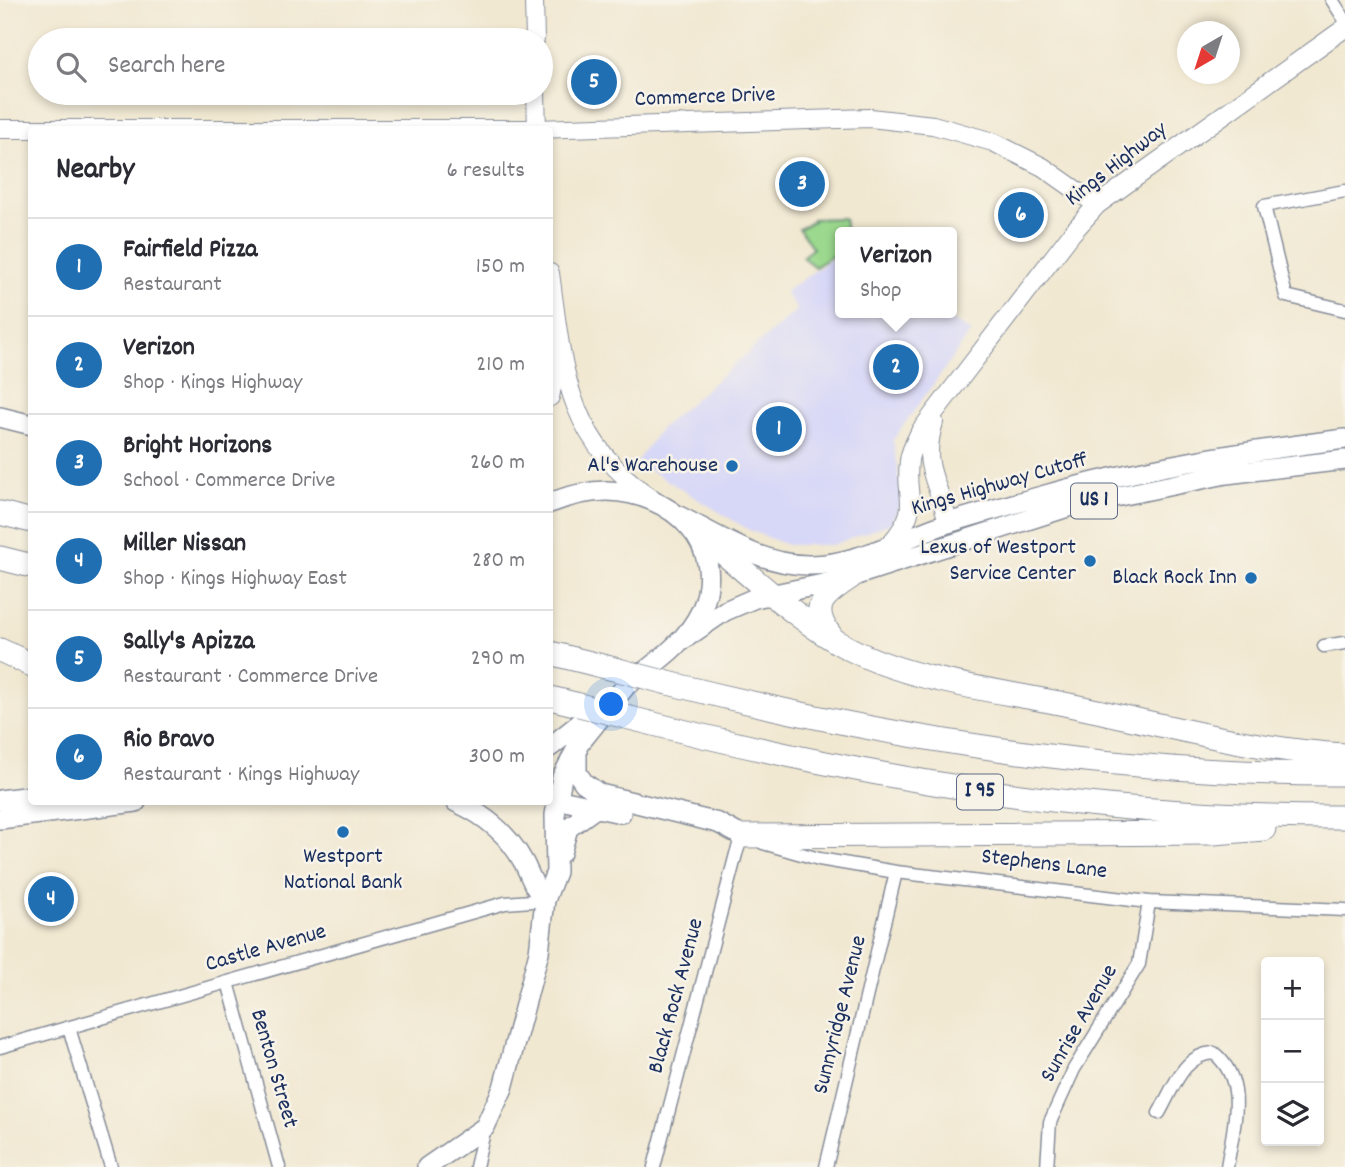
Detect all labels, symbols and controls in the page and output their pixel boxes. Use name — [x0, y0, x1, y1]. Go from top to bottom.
north arrow — [1177, 21, 1240, 84]
search box — [28, 28, 553, 105]
icon: search — [52, 48, 90, 86]
text: Search here — [108, 48, 226, 85]
pin: 5 — [571, 56, 617, 108]
street label: Commerce Drive — [634, 79, 776, 117]
street label: Kings Highway — [1059, 114, 1176, 216]
text: Nearby — [56, 150, 134, 193]
text: 6 results — [447, 155, 525, 188]
pin: 3 — [779, 158, 825, 210]
pin: 6 — [998, 189, 1044, 241]
popup — [835, 227, 957, 318]
text: Fairfield Pizza — [123, 232, 258, 269]
text: Verizon — [860, 238, 932, 275]
text: 1 — [76, 251, 82, 284]
text: 150 m — [476, 251, 525, 284]
text: Restaurant — [123, 269, 222, 302]
text: Shop — [860, 275, 902, 308]
text: Verizon — [123, 330, 195, 367]
pin: 2 — [873, 341, 919, 393]
text: 2 — [74, 349, 84, 382]
text: 210 m — [476, 349, 525, 382]
text: Shop · Kings Highway — [123, 367, 302, 400]
pin: 1 — [756, 403, 802, 455]
text: Bright Horizons — [123, 428, 272, 465]
street label: Kings Highway Cutoff — [908, 444, 1092, 526]
text: 3 — [74, 447, 84, 480]
text: 260 m — [470, 447, 525, 480]
place label: Al's Warehouse — [587, 450, 718, 483]
marker: Al's Warehouse — [724, 458, 740, 474]
text: School · Commerce Drive — [123, 465, 335, 498]
road number: US 1 — [1071, 484, 1117, 518]
text: Miller Nissan — [123, 526, 246, 563]
place label: Lexus of Westport Service Center — [920, 532, 1076, 591]
text: 4 — [74, 545, 84, 578]
text: 280 m — [472, 545, 525, 578]
marker: Lexus of Westport Service Center — [1082, 553, 1098, 569]
place label: Black Rock Inn — [1112, 562, 1237, 595]
text: Shop · Kings Highway East — [123, 563, 347, 596]
marker: Black Rock Inn — [1243, 570, 1259, 586]
text: Sally's Apizza — [123, 624, 254, 661]
text: 5 — [74, 643, 84, 676]
text: 290 m — [471, 643, 525, 676]
text: Restaurant · Commerce Drive — [123, 661, 378, 694]
your location — [594, 687, 628, 721]
text: Rio Bravo — [123, 722, 215, 759]
text: 6 — [73, 741, 85, 774]
text: 300 m — [469, 741, 525, 774]
text: Restaurant · Kings Highway — [123, 759, 359, 792]
road number: I 95 — [957, 774, 1003, 810]
marker: Westport National Bank — [335, 824, 351, 840]
place label: Westport National Bank — [284, 841, 402, 900]
street label: Stephens Lane — [979, 841, 1109, 889]
pin: 4 — [28, 873, 74, 925]
street label: Black Rock Avenue — [640, 915, 714, 1077]
street label: Castle Avenue — [202, 916, 330, 982]
street label: Sunnyridge Avenue — [805, 932, 877, 1098]
map controls — [1261, 957, 1324, 1146]
button: + — [1261, 957, 1324, 1020]
street label: Sunrise Avenue — [1033, 959, 1127, 1089]
street label: Benton Street — [240, 1006, 306, 1132]
button: − — [1261, 1020, 1324, 1083]
button: layers — [1261, 1083, 1324, 1146]

